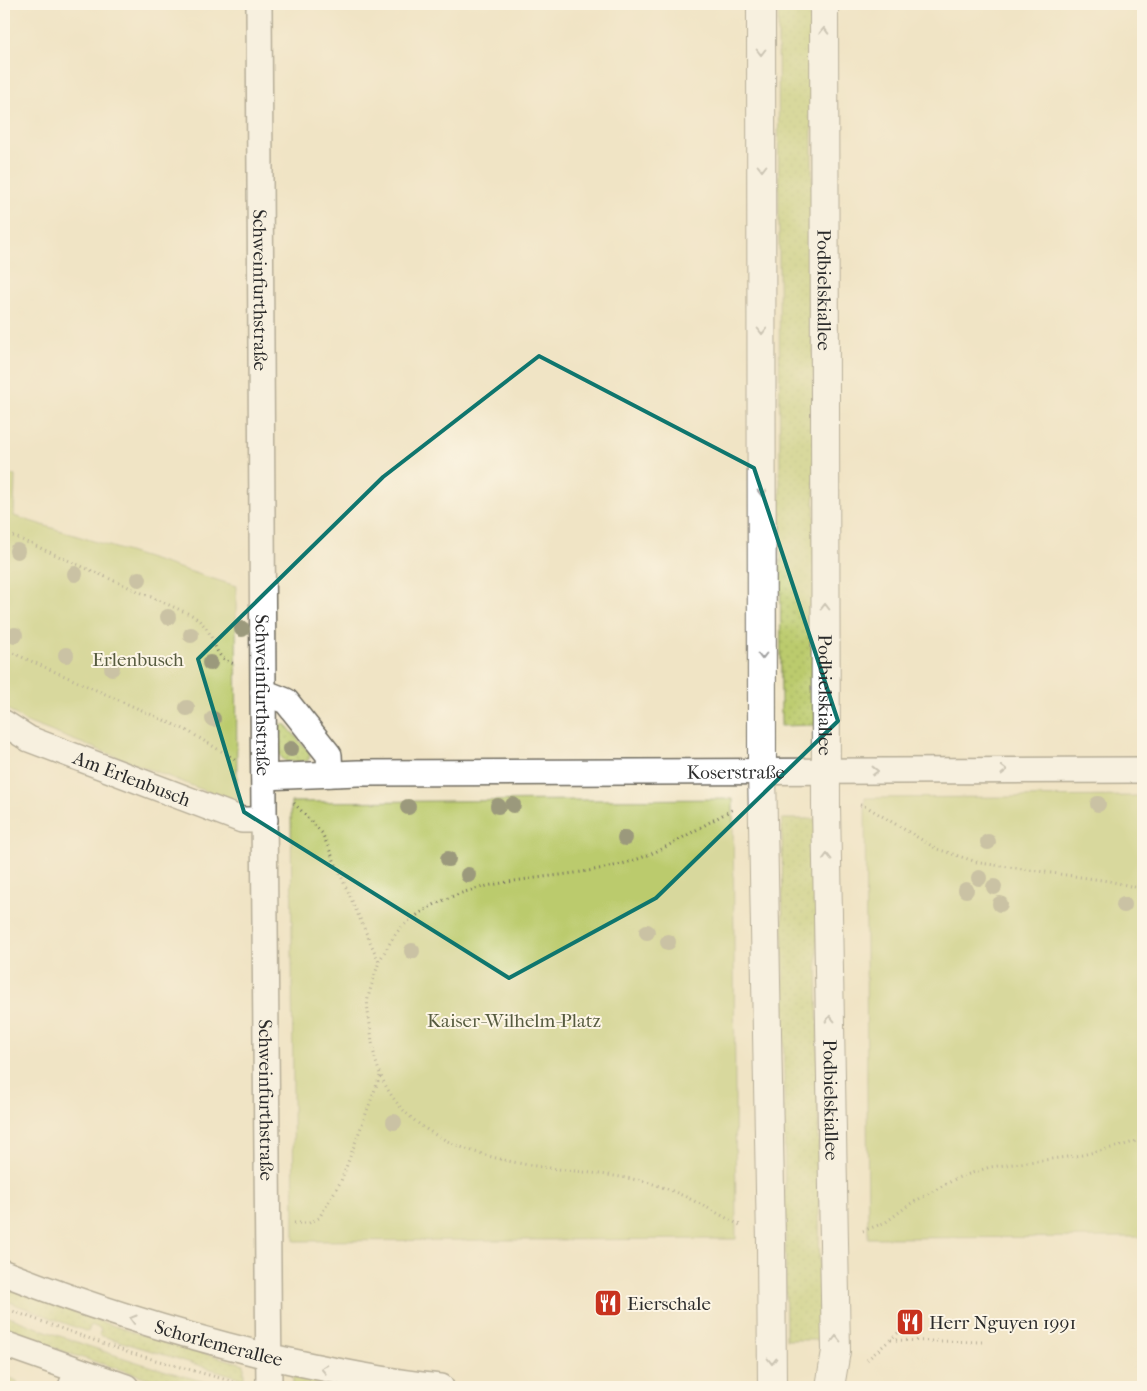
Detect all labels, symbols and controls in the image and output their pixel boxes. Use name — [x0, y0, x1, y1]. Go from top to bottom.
one-way arrow — [819, 27, 829, 35]
one-way arrow — [756, 49, 767, 57]
one-way arrow — [757, 165, 767, 173]
street label: Schweinfurthstraße — [248, 209, 271, 371]
street label: Podbielskiallee — [813, 229, 835, 351]
one-way arrow — [757, 328, 767, 335]
one-way arrow — [757, 490, 767, 498]
one-way arrow — [820, 602, 830, 610]
street label: Schweinfurthstraße — [251, 614, 274, 776]
street label: Podbielskiallee — [814, 634, 836, 756]
park label: Erlenbusch — [92, 649, 184, 671]
one-way arrow — [757, 652, 767, 660]
street label: Am Erlenbusch — [69, 747, 194, 812]
street label: Koserstraße — [687, 761, 785, 784]
one-way arrow — [1000, 765, 1008, 775]
one-way arrow — [871, 766, 879, 776]
one-way arrow — [822, 852, 832, 860]
park label: Kaiser-Wilhelm-Platz — [427, 1010, 601, 1032]
one-way arrow — [825, 1015, 836, 1023]
street label: Schweinfurthstraße — [254, 1019, 277, 1181]
street label: Podbielskiallee — [818, 1039, 843, 1161]
restaurant icon: Eierschale — [593, 1288, 623, 1318]
place label: Eierschale — [627, 1293, 711, 1315]
restaurant icon: Herr Nguyen 1991 — [895, 1307, 925, 1337]
place label: Herr Nguyen 1991 — [929, 1312, 1076, 1334]
one-way arrow — [130, 1314, 138, 1324]
street label: Schorlemerallee — [152, 1316, 285, 1371]
one-way arrow — [831, 1335, 841, 1342]
one-way arrow — [766, 1357, 777, 1365]
one-way arrow — [320, 1364, 329, 1374]

